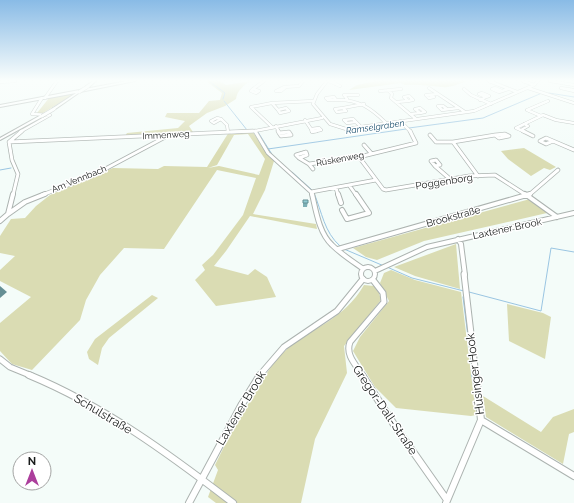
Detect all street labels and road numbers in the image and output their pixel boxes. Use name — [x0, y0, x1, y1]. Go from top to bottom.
street label: Immenweg — [142, 129, 190, 141]
street label: Rüskenweg — [315, 150, 365, 168]
street label: Am Vennbach — [50, 163, 108, 195]
street label: Poggenborg — [415, 172, 473, 191]
street label: Brookstraße — [425, 204, 482, 229]
street label: Laxtener Brook — [472, 216, 543, 241]
street label: Hüsinger Hook — [463, 332, 487, 416]
street label: Gregor-Dall-Straße — [350, 363, 420, 457]
street label: Laxtener Brook — [213, 368, 269, 448]
street label: Schulstraße — [71, 391, 135, 437]

